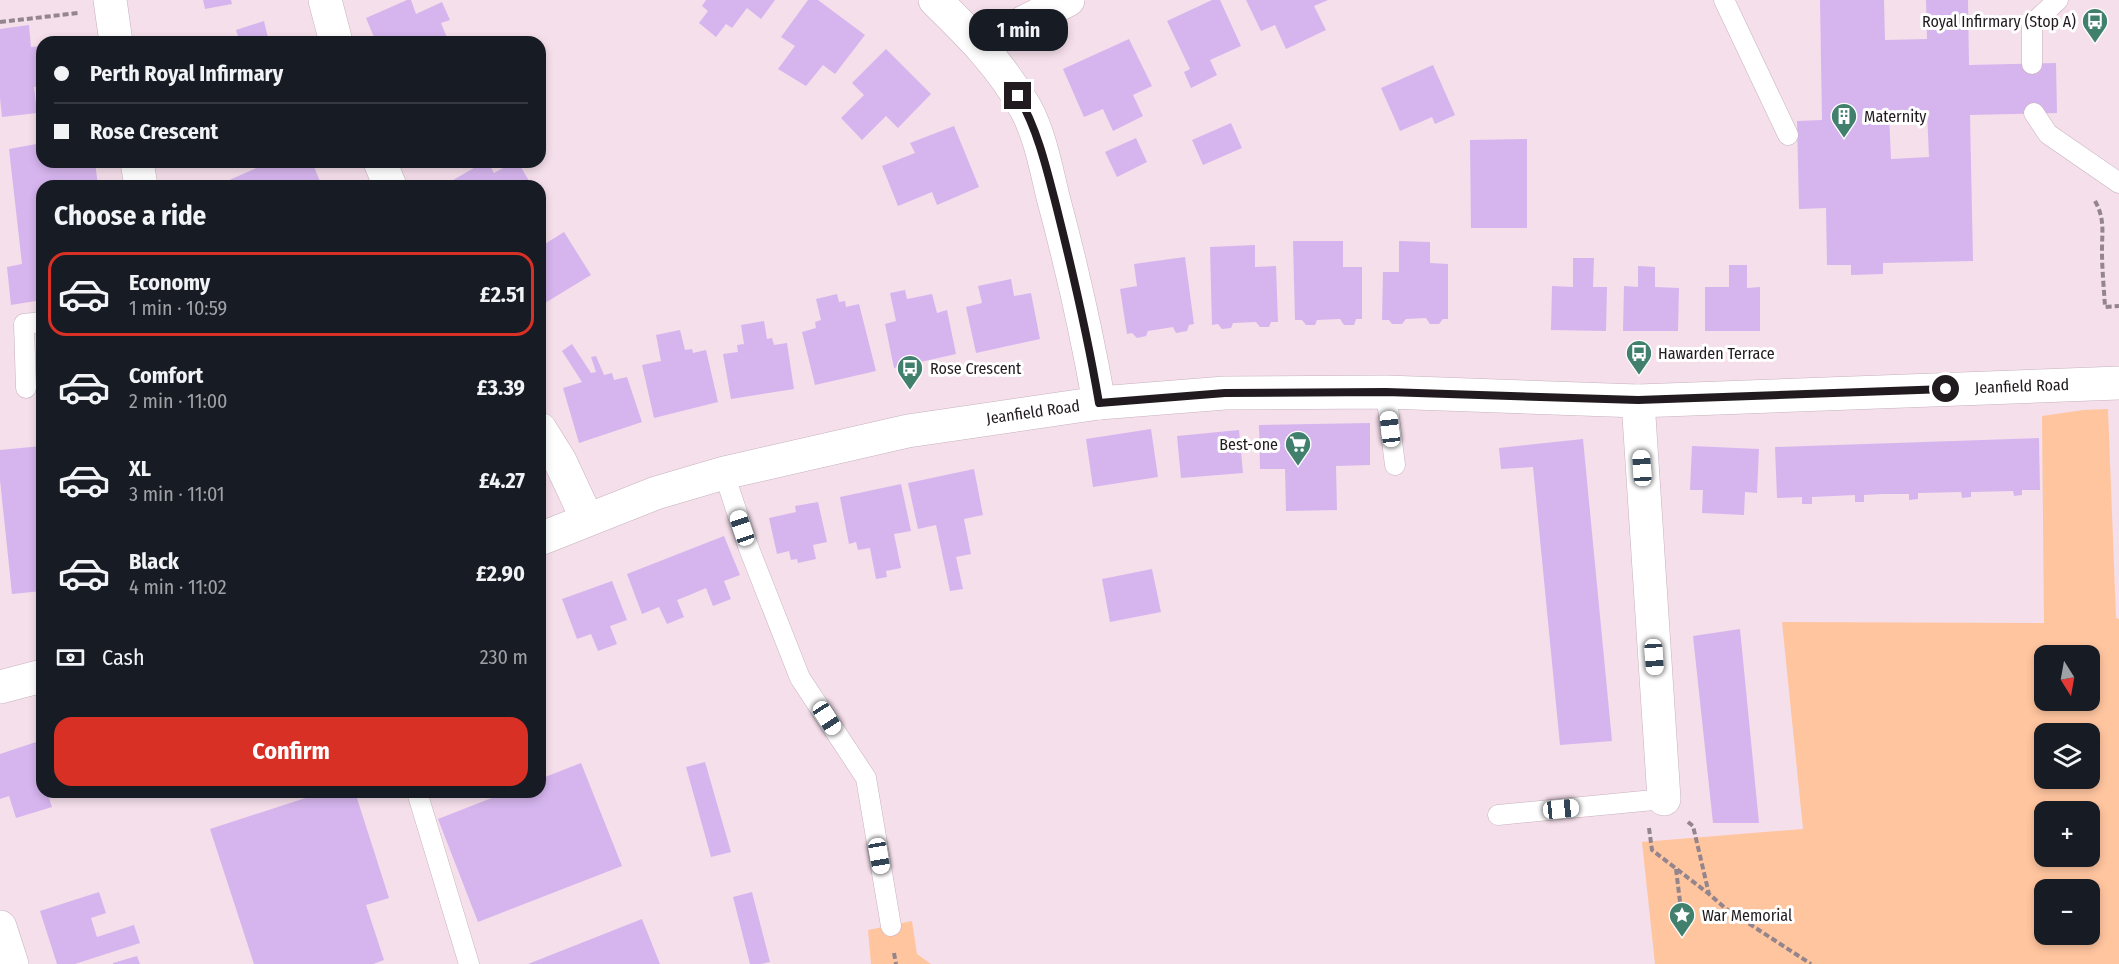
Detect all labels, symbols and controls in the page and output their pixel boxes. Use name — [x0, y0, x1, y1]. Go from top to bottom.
bus stop icon: Royal Infirmary (Stop A) — [2080, 6, 2110, 44]
callout: 1 min — [968, 9, 1068, 51]
place label: Royal Infirmary (Stop A) — [1922, 12, 2076, 31]
text: 1 min — [997, 18, 1040, 42]
text: Perth Royal Infirmary — [90, 60, 283, 87]
route end — [1004, 82, 1031, 109]
building icon: Maternity — [1829, 101, 1859, 139]
place label: Maternity — [1864, 107, 1927, 126]
text: Rose Crescent — [90, 118, 218, 145]
text: Choose a ride — [54, 200, 206, 232]
icon: car — [57, 267, 111, 321]
text: Economy — [129, 269, 210, 296]
text: £2.51 — [480, 281, 525, 308]
text: 1 min · 10:59 — [129, 296, 227, 320]
bus stop icon: Hawarden Terrace — [1624, 338, 1654, 376]
place label: Hawarden Terrace — [1658, 344, 1775, 363]
bus stop icon: Rose Crescent — [895, 353, 925, 391]
place label: Rose Crescent — [930, 359, 1022, 378]
icon: car — [57, 360, 111, 414]
text: Comfort — [129, 362, 203, 389]
text: £3.39 — [477, 374, 525, 401]
route start — [1932, 375, 1959, 402]
street label: Jeanfield Road — [1975, 375, 2069, 397]
text: 2 min · 11:00 — [129, 389, 228, 413]
street label: Jeanfield Road — [985, 396, 1081, 428]
car — [1379, 410, 1401, 448]
supermarket icon: Best-one — [1283, 429, 1313, 467]
place label: Best-one — [1219, 435, 1278, 454]
car — [1632, 449, 1652, 487]
icon: car — [57, 453, 111, 507]
text: XL — [129, 455, 151, 482]
text: £4.27 — [479, 467, 525, 494]
text: 3 min · 11:01 — [129, 482, 225, 506]
car — [728, 508, 756, 548]
icon: car — [57, 546, 111, 600]
text: Black — [129, 548, 179, 575]
text: £2.90 — [476, 560, 525, 587]
text: 4 min · 11:02 — [129, 575, 227, 599]
car — [1644, 638, 1664, 676]
icon: cash — [54, 641, 87, 674]
text: Cash — [102, 644, 145, 671]
text: 230 m — [480, 645, 528, 669]
north arrow — [2034, 645, 2100, 711]
map controls — [2034, 645, 2100, 945]
car — [810, 698, 844, 738]
button: Confirm — [54, 717, 528, 786]
button: layers — [2034, 723, 2100, 789]
car — [1542, 798, 1580, 820]
button: + — [2034, 801, 2100, 867]
car — [867, 837, 891, 875]
button: − — [2034, 879, 2100, 945]
place icon: War Memorial — [1667, 900, 1697, 938]
place label: War Memorial — [1702, 906, 1792, 925]

